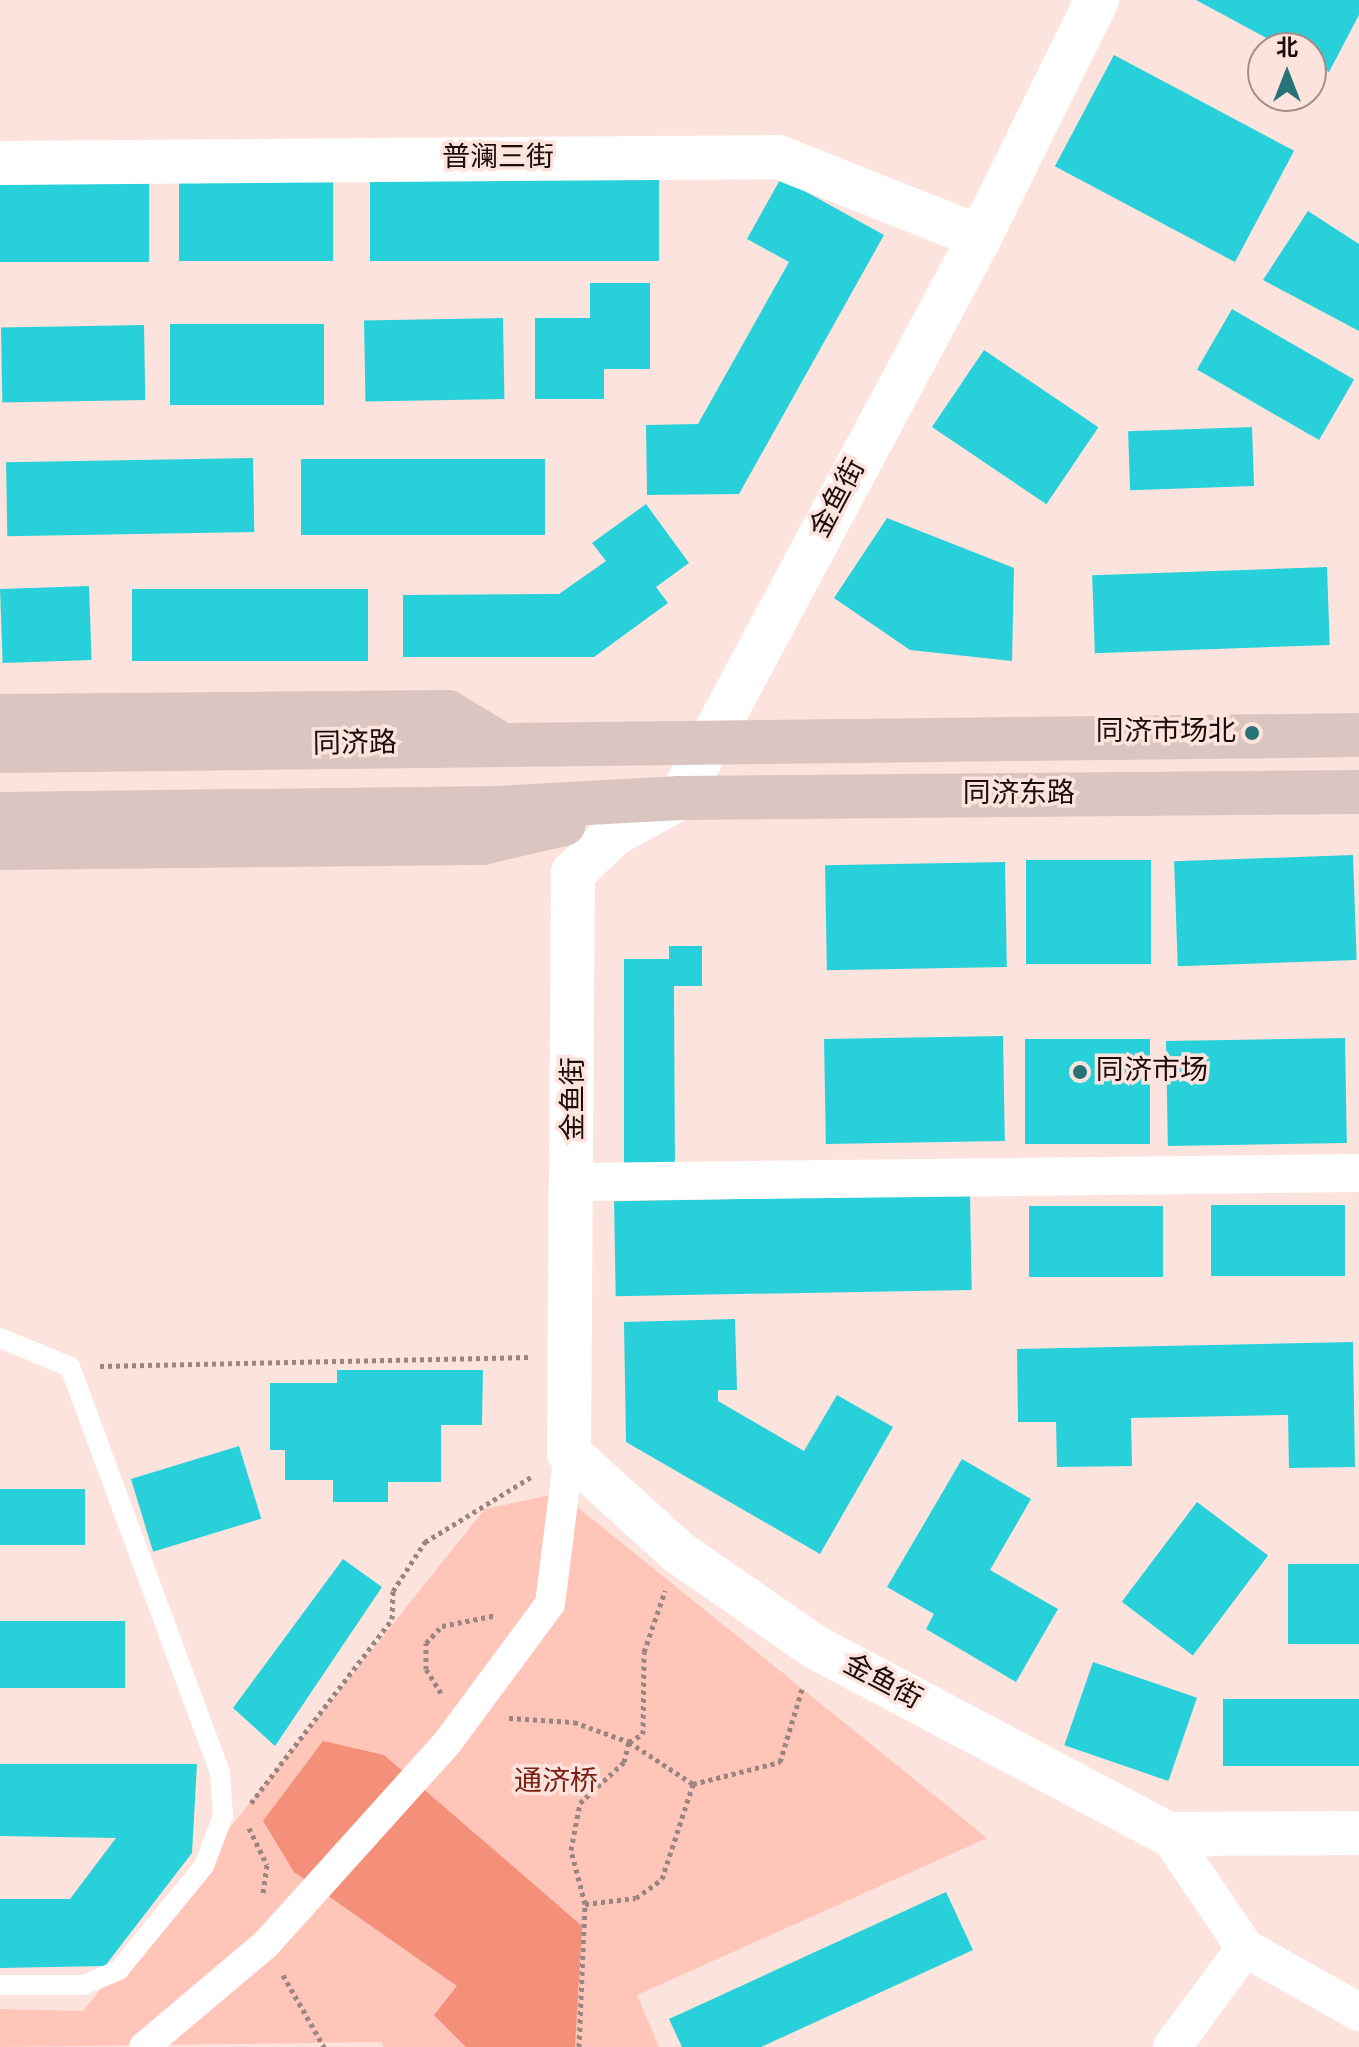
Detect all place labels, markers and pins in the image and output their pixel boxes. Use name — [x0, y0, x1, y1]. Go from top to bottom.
place label: 同济市场北 — [1096, 716, 1236, 750]
marker: 同济市场北 — [1243, 724, 1261, 742]
place label: 同济市场 — [1096, 1055, 1208, 1089]
marker: 同济市场 — [1071, 1063, 1089, 1081]

